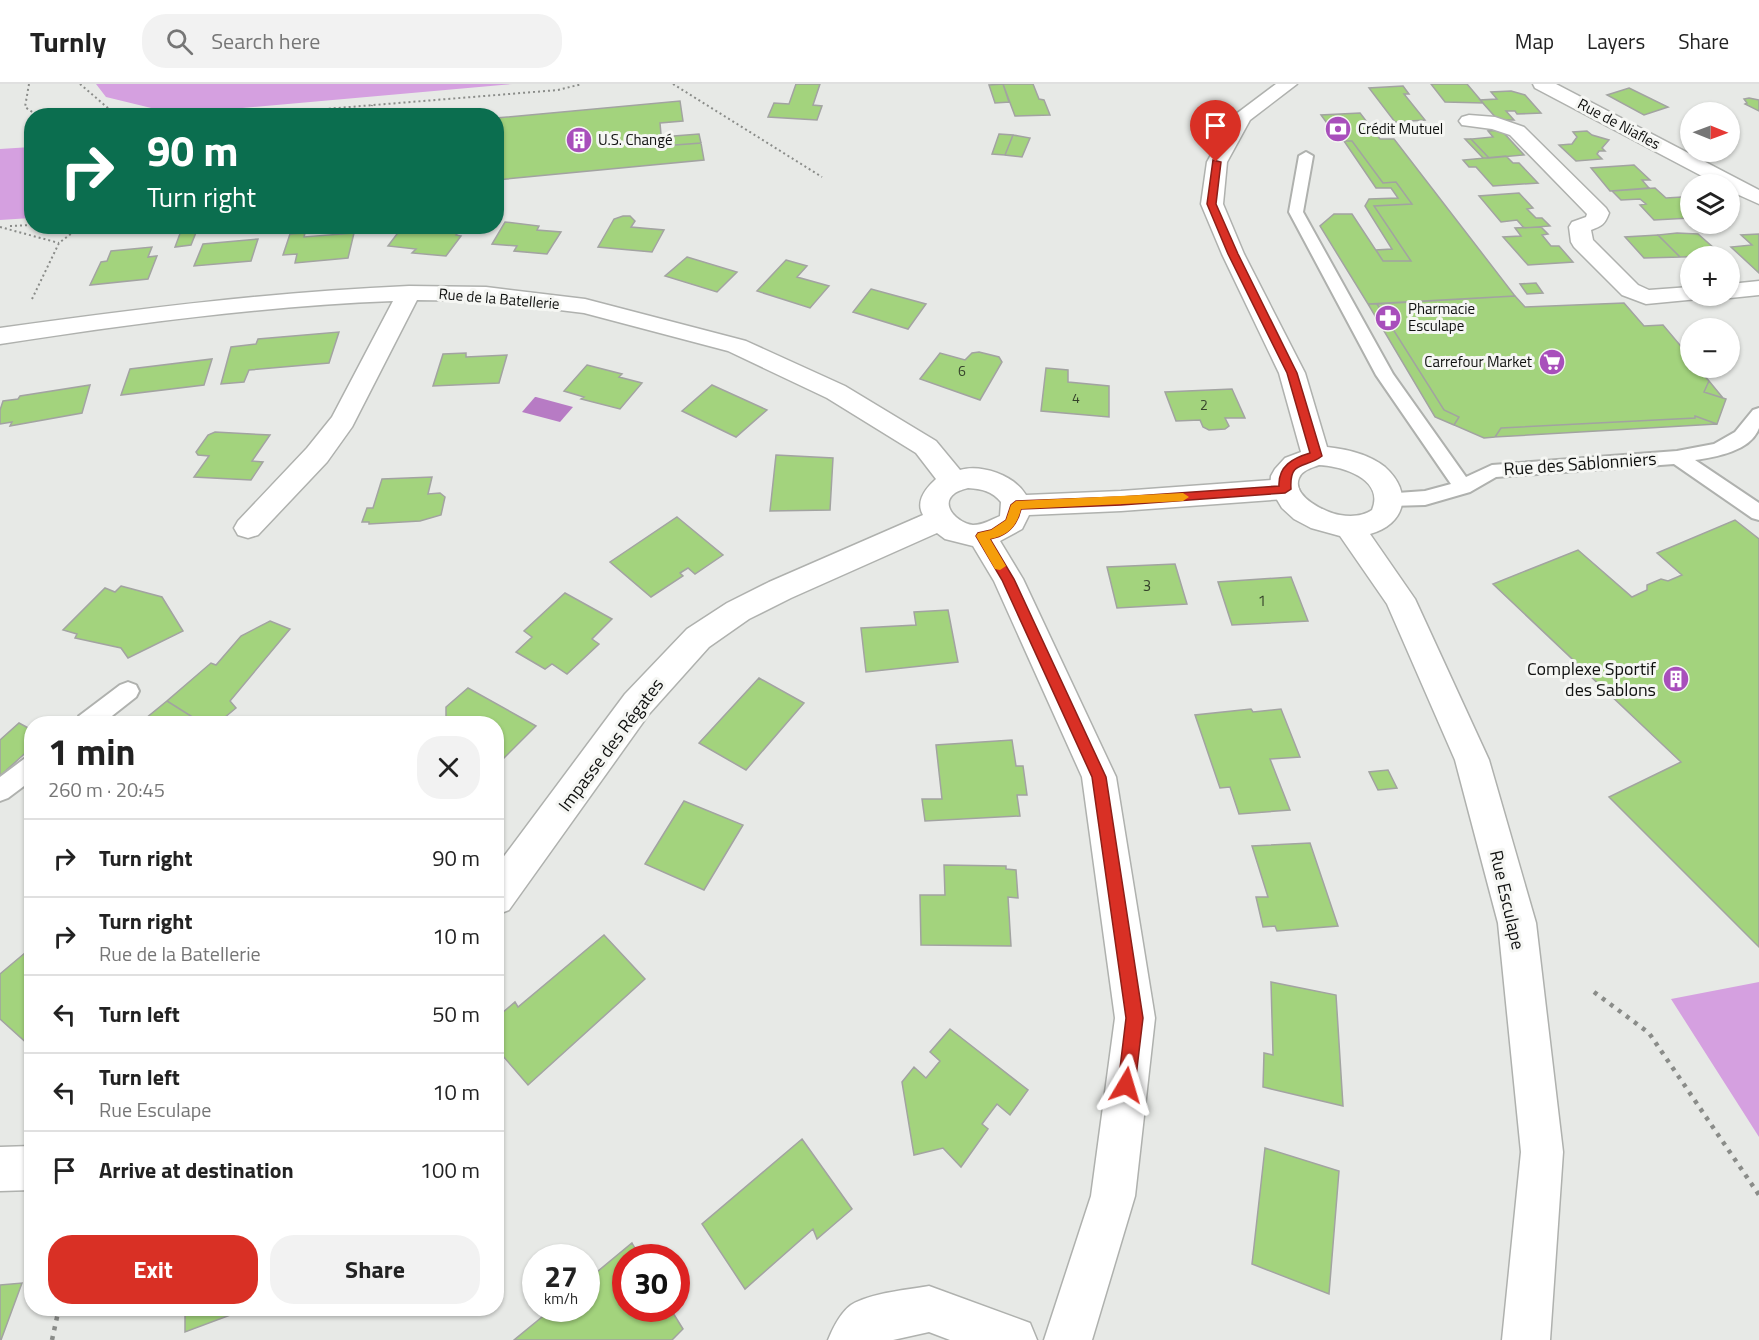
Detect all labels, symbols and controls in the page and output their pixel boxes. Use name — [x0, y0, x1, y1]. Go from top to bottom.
search box — [142, 14, 562, 68]
text: Turnly — [30, 20, 106, 63]
text: Search here — [211, 24, 320, 58]
icon: search — [163, 25, 196, 58]
text: Map — [1515, 25, 1554, 57]
text: Layers — [1587, 25, 1645, 57]
text: Share — [1678, 25, 1729, 57]
street label: Rue de Niafles — [1574, 92, 1665, 155]
pin — [1190, 100, 1241, 162]
north arrow — [1680, 102, 1740, 162]
map controls — [1680, 102, 1740, 378]
icon: arrive — [1199, 109, 1232, 142]
bank icon: Crédit Mutuel — [1323, 114, 1353, 144]
place label: Crédit Mutuel — [1358, 117, 1443, 140]
text: 90 m — [147, 118, 239, 182]
building icon: U.S. Changé — [564, 125, 594, 155]
place label: U.S. Changé — [598, 128, 672, 151]
icon: right — [48, 132, 126, 210]
button: layers — [1680, 174, 1740, 234]
text: Turn right — [147, 176, 256, 217]
button: + — [1680, 246, 1740, 306]
street label: Rue de la Batellerie — [438, 282, 560, 315]
place label: Pharmacie Esculape — [1408, 297, 1475, 337]
pharmacy icon: Pharmacie Esculape — [1373, 303, 1403, 333]
button: − — [1680, 318, 1740, 378]
supermarket icon: Carrefour Market — [1537, 347, 1567, 377]
place label: Carrefour Market — [1424, 350, 1533, 373]
house number: 6 — [958, 360, 966, 381]
house number: 4 — [1072, 387, 1080, 408]
house number: 2 — [1200, 394, 1208, 415]
street label: Rue des Sablonniers — [1502, 445, 1657, 482]
house number: 3 — [1143, 574, 1151, 597]
house number: 1 — [1258, 589, 1266, 612]
place label: Complexe Sportif des Sablons — [1527, 655, 1656, 703]
building icon: Complexe Sportif des Sablons — [1661, 664, 1691, 694]
street label: Impasse des Régates — [551, 672, 670, 817]
text: 1 min — [48, 724, 135, 779]
button: close — [417, 736, 480, 799]
text: 260 m · 20:45 — [48, 774, 165, 805]
text: Turn right — [99, 841, 193, 875]
text: 90 m — [432, 841, 480, 875]
icon: right — [48, 842, 81, 875]
street label: Rue Esculape — [1483, 848, 1532, 952]
text: Turn right — [99, 904, 193, 938]
text: 10 m — [432, 919, 480, 953]
icon: right — [48, 920, 81, 953]
text: Rue de la Batellerie — [99, 938, 261, 969]
text: Turn left — [99, 997, 180, 1031]
text: 50 m — [432, 997, 480, 1031]
icon: left — [48, 998, 81, 1031]
position arrow — [1094, 1053, 1158, 1117]
text: Turn left — [99, 1060, 180, 1094]
text: 10 m — [432, 1075, 480, 1109]
icon: left — [48, 1076, 81, 1109]
text: Rue Esculape — [99, 1094, 211, 1125]
text: Arrive at destination — [99, 1153, 294, 1187]
text: 100 m — [420, 1153, 480, 1187]
icon: arrive — [48, 1154, 81, 1187]
button: Exit — [48, 1235, 258, 1304]
button: Share — [270, 1235, 480, 1304]
speed limit sign: 30 — [612, 1244, 690, 1322]
text: 27 — [544, 1253, 578, 1299]
text: km/h — [544, 1287, 578, 1310]

